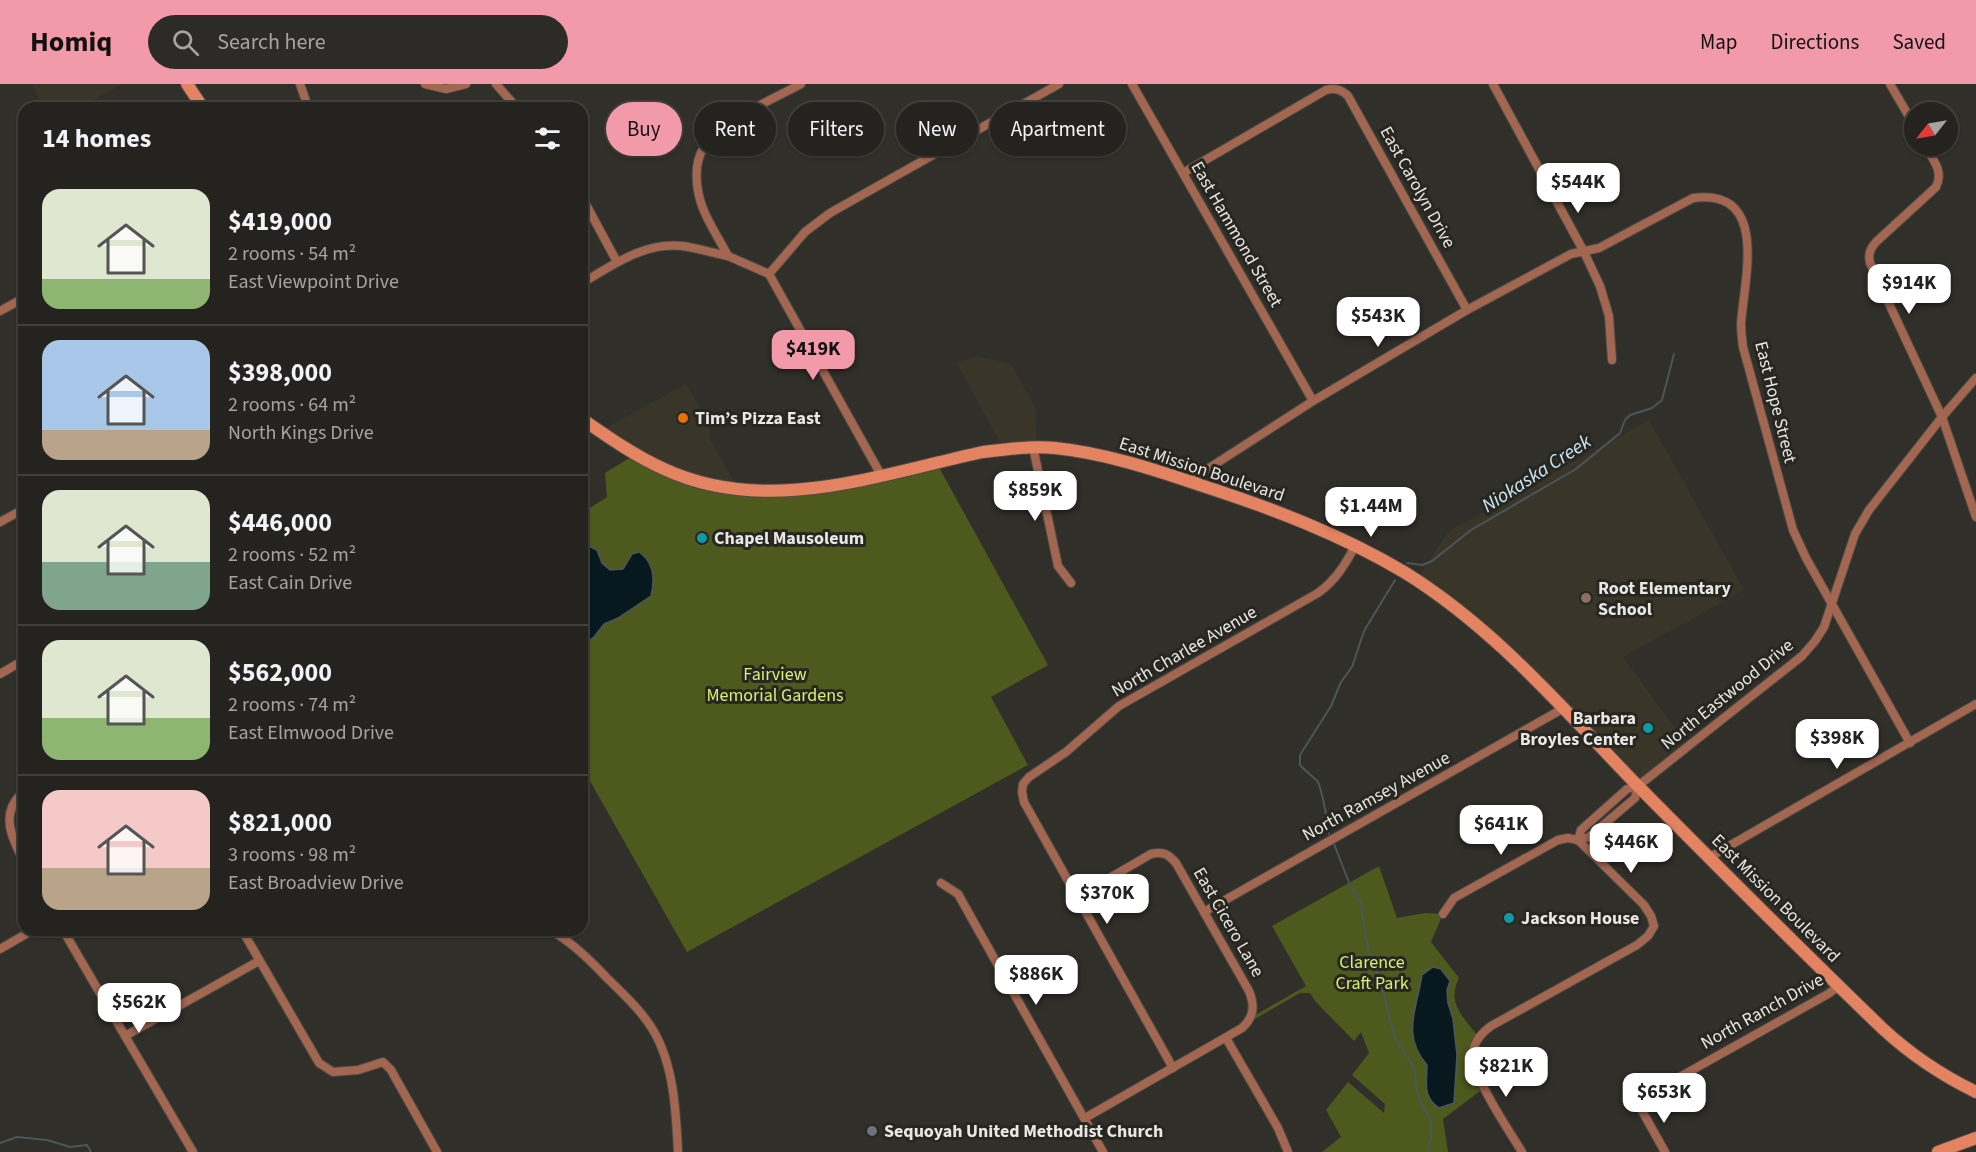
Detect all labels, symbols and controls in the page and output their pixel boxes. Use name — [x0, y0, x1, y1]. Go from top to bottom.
search box — [148, 15, 568, 69]
text: Homiq — [30, 22, 112, 62]
icon: search — [169, 26, 202, 59]
text: Search here — [217, 26, 326, 58]
text: Map — [1700, 27, 1738, 57]
text: Directions — [1771, 27, 1859, 57]
text: Saved — [1892, 27, 1946, 57]
chip: Buy — [606, 102, 682, 156]
chip: Rent — [694, 102, 776, 156]
chip: Filters — [788, 102, 884, 156]
chip: New — [896, 102, 978, 156]
chip: Apartment — [990, 102, 1126, 156]
north arrow — [1904, 102, 1958, 156]
map controls — [1904, 102, 1958, 156]
text: 14 homes — [42, 120, 151, 157]
icon: filters — [531, 122, 564, 155]
street label: East Carolyn Drive — [1374, 122, 1462, 253]
street label: East Hammond Street — [1185, 157, 1288, 312]
pin: $544K — [1536, 163, 1620, 214]
text: $544K — [1551, 168, 1605, 196]
text: $419,000 — [228, 203, 332, 240]
icon: home — [90, 213, 162, 285]
text: 2 rooms · 54 m² — [228, 240, 356, 268]
pin: $914K — [1867, 264, 1951, 315]
text: East Viewpoint Drive — [228, 268, 399, 296]
text: $914K — [1882, 269, 1936, 297]
pin: $543K — [1336, 297, 1420, 348]
text: $543K — [1351, 302, 1405, 330]
pin: $419K — [771, 330, 855, 381]
text: $419K — [786, 335, 840, 363]
street label: East Hope Street — [1748, 339, 1803, 466]
text: $398,000 — [228, 354, 332, 391]
icon: home — [90, 364, 162, 436]
text: 2 rooms · 64 m² — [228, 391, 356, 419]
place label: Tim’s Pizza East — [695, 406, 821, 431]
marker: Tim’s Pizza East — [676, 411, 690, 425]
text: North Kings Drive — [228, 419, 374, 447]
water label: Niokaska Creek — [1476, 428, 1597, 520]
street label: East Mission Boulevard — [1116, 431, 1288, 508]
pin: $859K — [993, 471, 1077, 522]
text: $859K — [1008, 476, 1062, 504]
pin: $1.44M — [1322, 487, 1420, 538]
text: $1.44M — [1339, 492, 1403, 520]
text: $446,000 — [228, 504, 332, 541]
icon: home — [90, 514, 162, 586]
place label: Chapel Mausoleum — [714, 526, 864, 551]
marker: Chapel Mausoleum — [695, 531, 709, 545]
text: 2 rooms · 52 m² — [228, 541, 356, 569]
text: East Cain Drive — [228, 569, 352, 597]
place label: Root Elementary School — [1598, 576, 1732, 622]
marker: Root Elementary School — [1579, 591, 1593, 605]
street label: North Charlee Avenue — [1107, 600, 1262, 703]
street label: North Eastwood Drive — [1656, 633, 1799, 756]
text: $562,000 — [228, 654, 332, 691]
park label: Fairview Memorial Gardens — [706, 662, 844, 708]
icon: home — [90, 664, 162, 736]
text: 2 rooms · 74 m² — [228, 691, 356, 719]
place label: Barbara Broyles Center — [1520, 706, 1637, 752]
text: East Elmwood Drive — [228, 719, 394, 747]
pin: $398K — [1795, 719, 1879, 770]
marker: Barbara Broyles Center — [1641, 721, 1655, 735]
text: $398K — [1810, 724, 1864, 752]
street label: North Ramsey Avenue — [1298, 745, 1455, 847]
text: $821,000 — [228, 804, 332, 841]
pin: $641K — [1459, 805, 1543, 856]
text: $641K — [1474, 810, 1528, 838]
icon: home — [90, 814, 162, 886]
pin: $446K — [1589, 823, 1673, 874]
text: $446K — [1604, 828, 1658, 856]
street label: East Mission Boulevard — [1706, 828, 1846, 968]
text: 3 rooms · 98 m² — [228, 841, 356, 869]
street label: East Cicero Lane — [1187, 863, 1270, 982]
text: East Broadview Drive — [228, 869, 404, 897]
pin: $370K — [1065, 874, 1149, 925]
text: $370K — [1080, 879, 1134, 907]
place label: Jackson House — [1521, 906, 1639, 931]
marker: Jackson House — [1502, 911, 1516, 925]
park label: Clarence Craft Park — [1335, 950, 1409, 996]
pin: $886K — [994, 955, 1078, 1006]
text: $886K — [1009, 960, 1063, 988]
street label: North Ranch Drive — [1696, 967, 1828, 1056]
pin: $562K — [97, 983, 181, 1034]
text: $562K — [112, 988, 166, 1016]
pin: $821K — [1464, 1047, 1548, 1098]
text: $821K — [1479, 1052, 1533, 1080]
pin: $653K — [1622, 1073, 1706, 1124]
text: $653K — [1637, 1078, 1691, 1106]
place label: Sequoyah United Methodist Church — [884, 1119, 1163, 1144]
marker: Sequoyah United Methodist Church — [865, 1124, 879, 1138]

